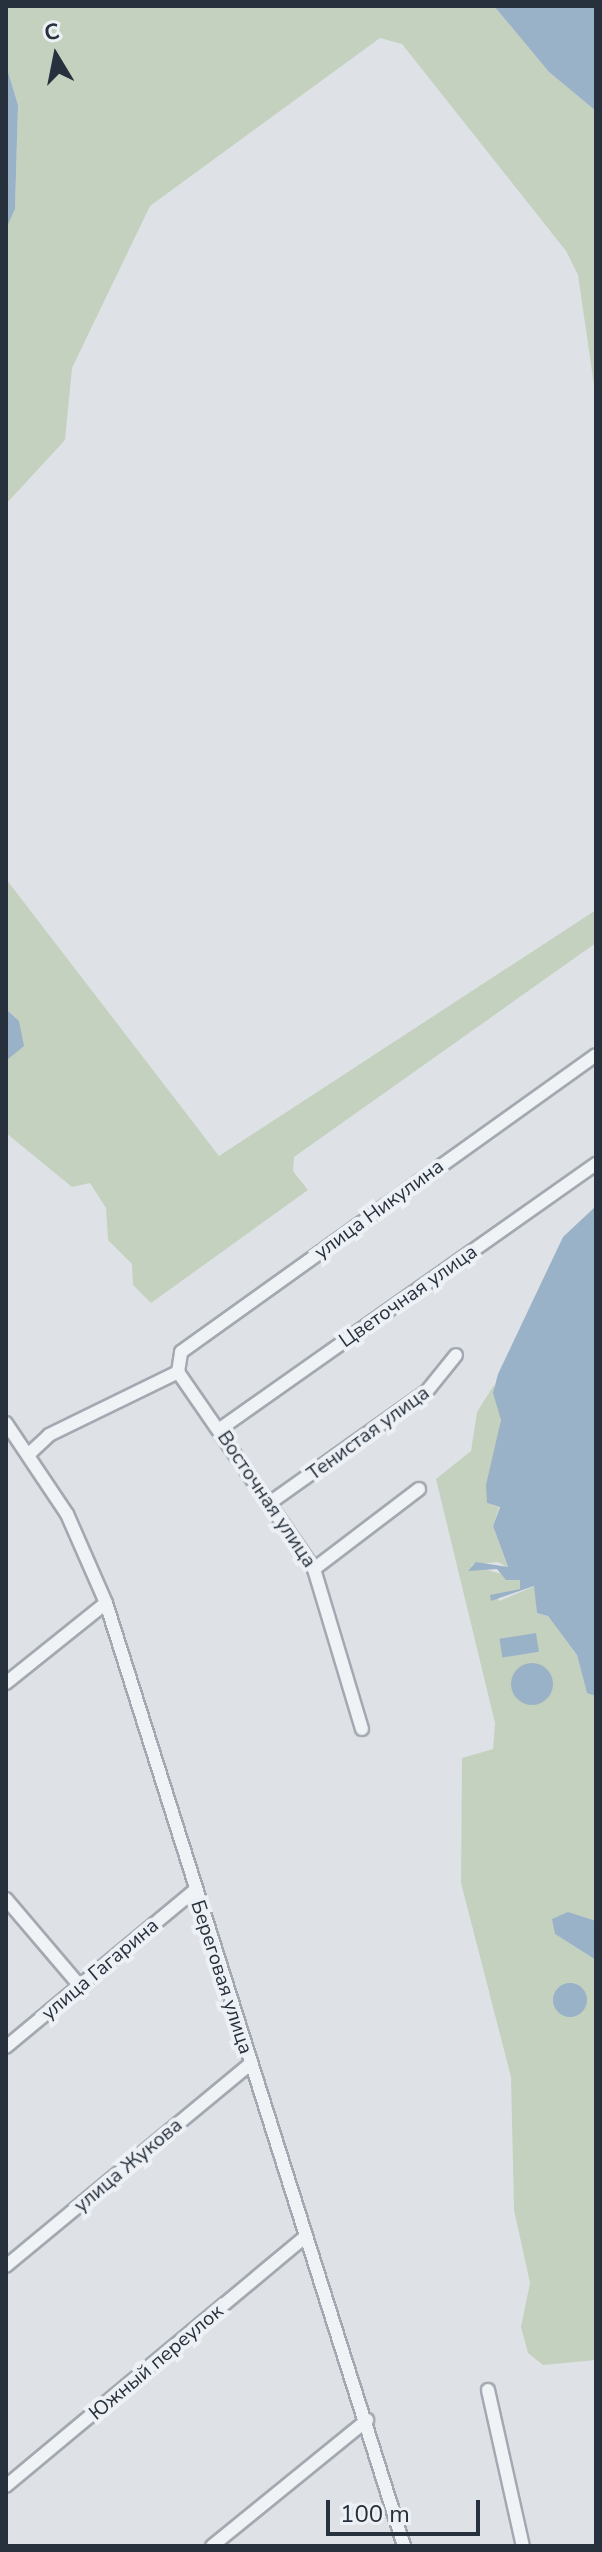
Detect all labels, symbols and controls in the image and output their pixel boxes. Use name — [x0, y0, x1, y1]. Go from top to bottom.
north arrow — [16, 16, 96, 96]
text: С — [42, 16, 62, 48]
street label: улица Никулина — [310, 1154, 448, 1264]
street label: Цветочная улица — [334, 1239, 482, 1353]
street label: Тенистая улица — [302, 1381, 434, 1485]
street label: Восточная улица — [212, 1426, 322, 1572]
street label: Береговая улица — [186, 1897, 258, 2057]
street label: улица Гагарина — [37, 1913, 163, 2025]
street label: улица Жукова — [69, 2113, 187, 2217]
street label: Южный переулок — [84, 2299, 228, 2425]
scale bar — [330, 2484, 484, 2534]
text: 100 m — [340, 2498, 410, 2530]

